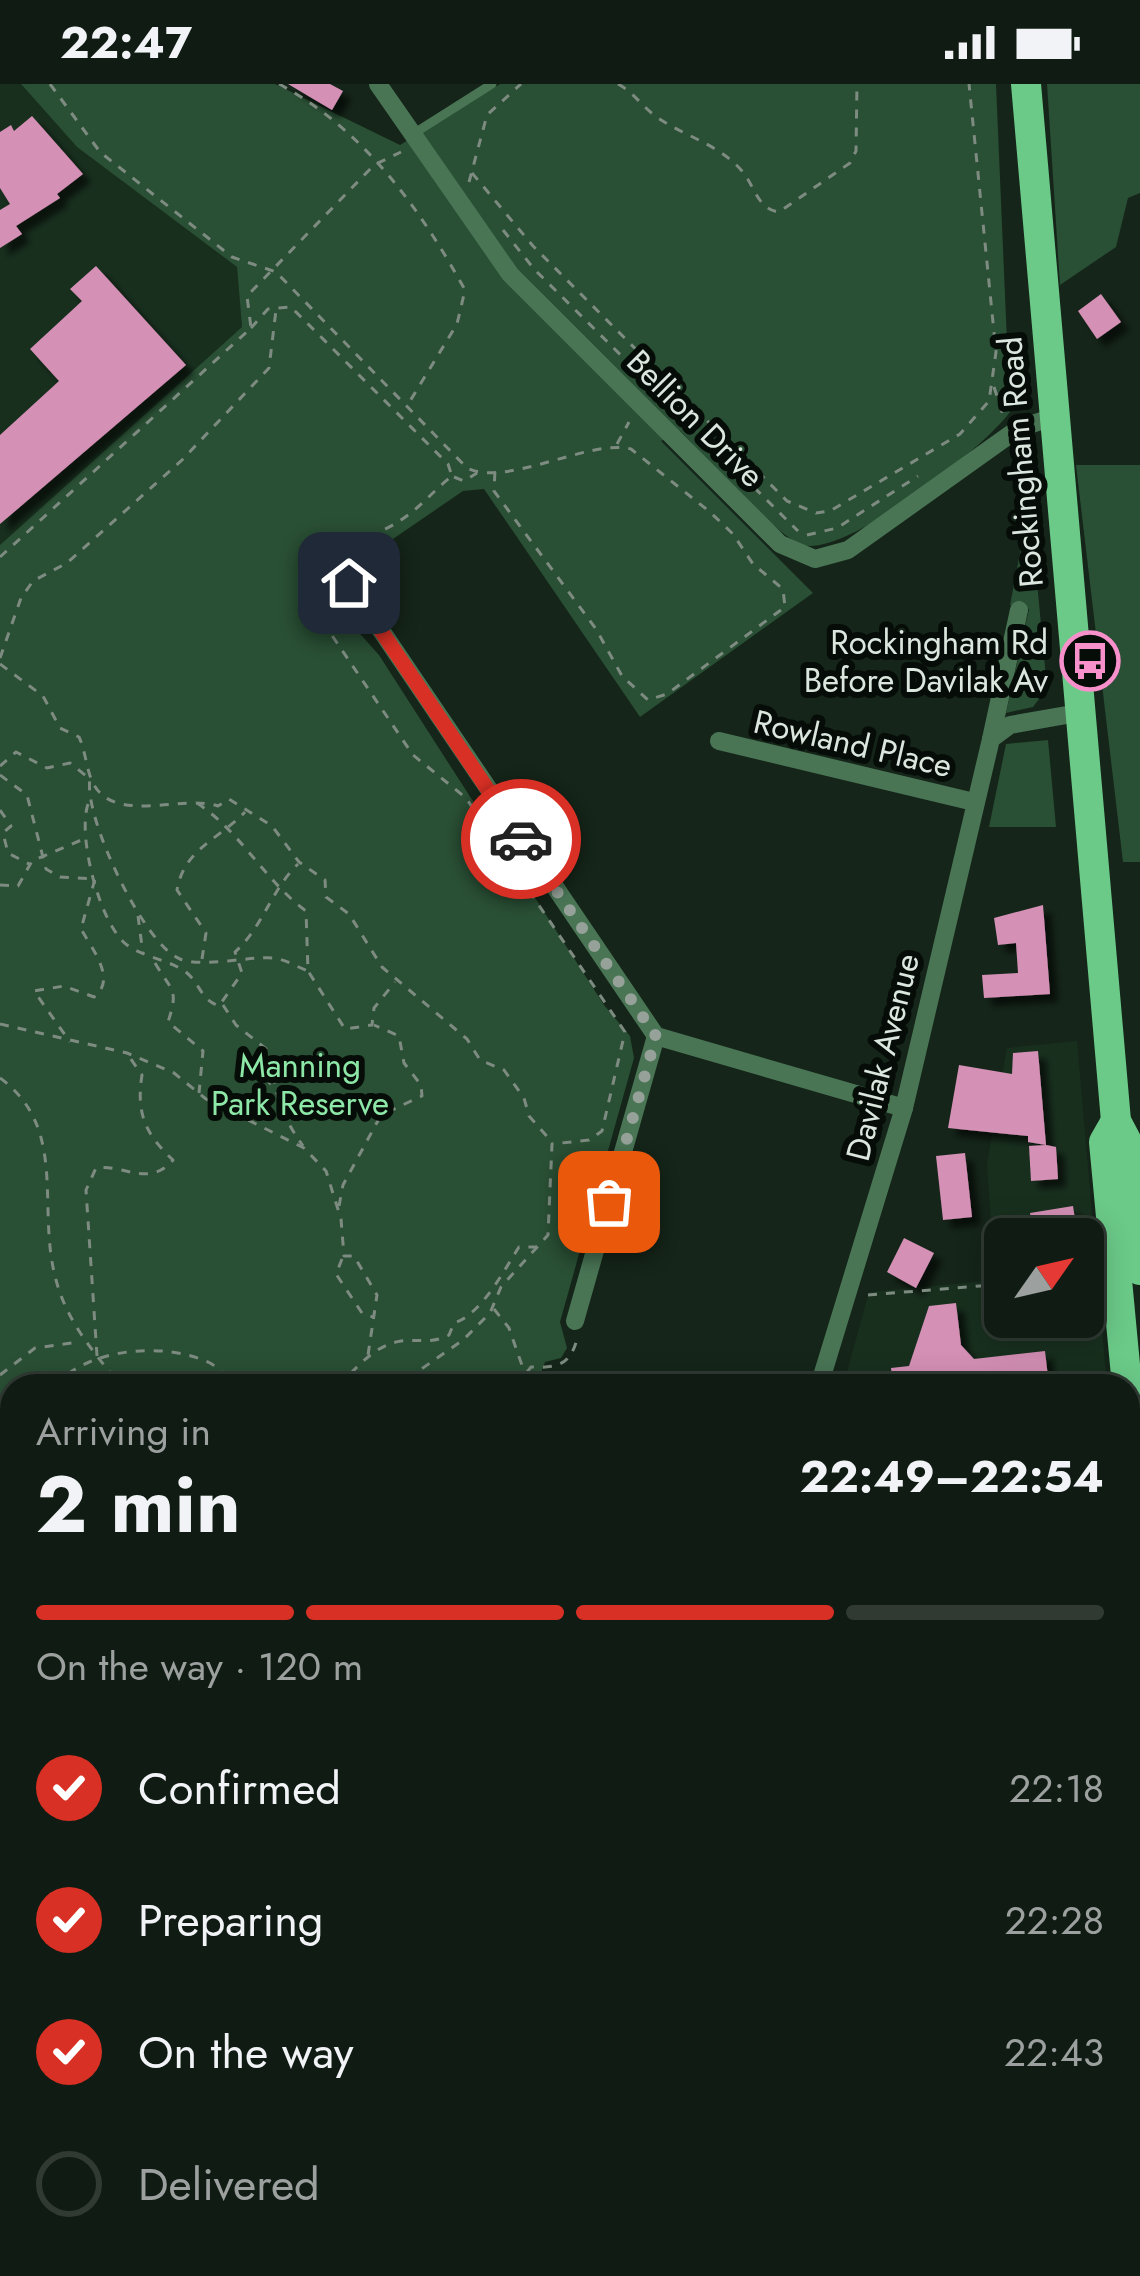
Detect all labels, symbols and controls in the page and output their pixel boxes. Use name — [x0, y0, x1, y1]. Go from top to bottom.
text: 22:47 — [60, 10, 192, 75]
street label: Rockingham Road — [986, 335, 1055, 589]
street label: Bellion Drive — [616, 339, 775, 498]
pin — [298, 532, 400, 634]
icon: home — [316, 550, 382, 616]
place label: Rockingham Rd Before Davilak Av — [804, 619, 1048, 704]
bus stop icon: Rockingham Rd Before Davilak Av — [1059, 630, 1121, 692]
street label: Rowland Place — [749, 698, 957, 789]
courier — [461, 779, 581, 899]
icon: car — [488, 806, 554, 872]
street label: Davilak Avenue — [834, 949, 931, 1166]
park label: Manning Park Reserve — [211, 1042, 389, 1127]
pin — [558, 1151, 660, 1253]
icon: bag — [576, 1169, 642, 1235]
north arrow — [984, 1218, 1104, 1338]
map controls — [984, 1218, 1104, 1338]
text: Arriving in — [36, 1403, 211, 1460]
text: 22:49–22:54 — [800, 1444, 1104, 1509]
text: 2 min — [36, 1449, 241, 1561]
text: On the way · 120 m — [36, 1638, 363, 1695]
icon: check — [36, 1755, 102, 1821]
text: Confirmed — [138, 1756, 341, 1821]
text: 22:18 — [1009, 1760, 1104, 1817]
icon: check — [36, 1887, 102, 1953]
text: Preparing — [138, 1888, 323, 1953]
text: 22:28 — [1004, 1892, 1104, 1949]
icon: check — [36, 2019, 102, 2085]
text: On the way — [138, 2020, 354, 2085]
text: 22:43 — [1004, 2024, 1104, 2081]
text: Delivered — [138, 2152, 320, 2217]

